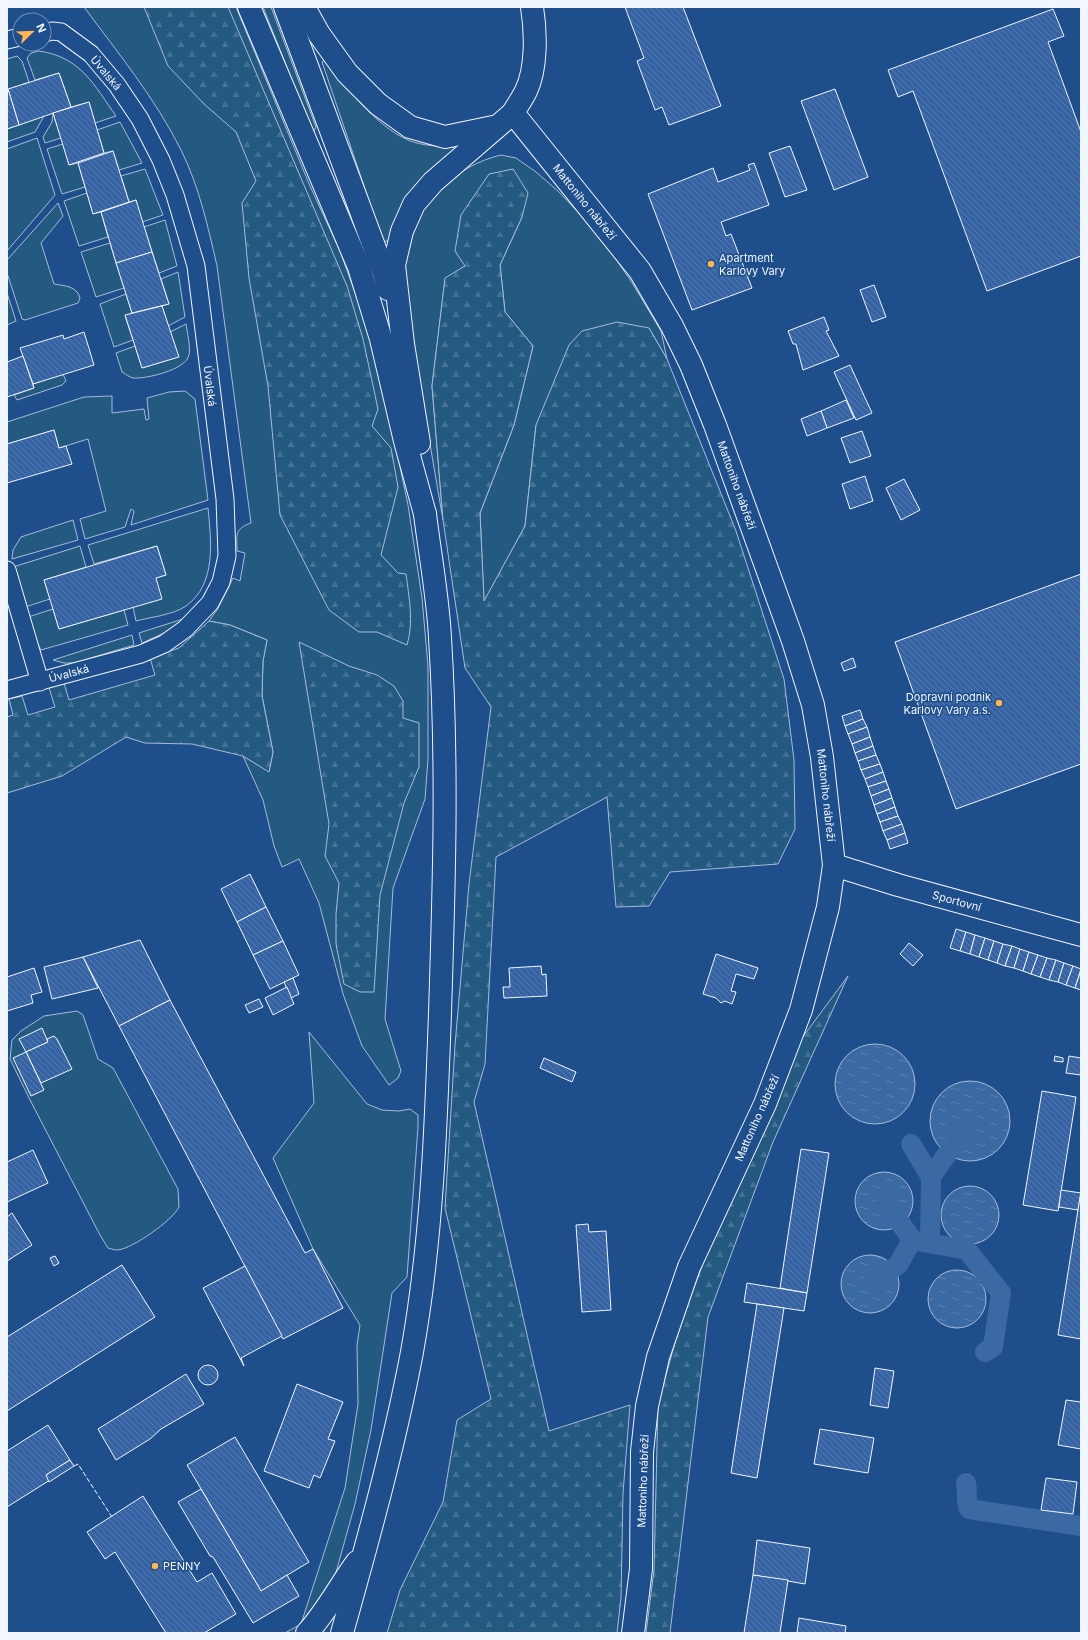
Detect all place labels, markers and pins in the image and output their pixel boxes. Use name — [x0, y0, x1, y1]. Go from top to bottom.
place label: Apartment Karlovy Vary — [719, 251, 785, 278]
marker: Apartment Karlovy Vary — [706, 259, 716, 269]
place label: Dopravní podnik Karlovy Vary a.s. — [903, 690, 991, 717]
marker: Dopravní podnik Karlovy Vary a.s. — [994, 698, 1004, 708]
place label: PENNY — [163, 1559, 201, 1573]
marker: PENNY — [150, 1561, 160, 1571]

